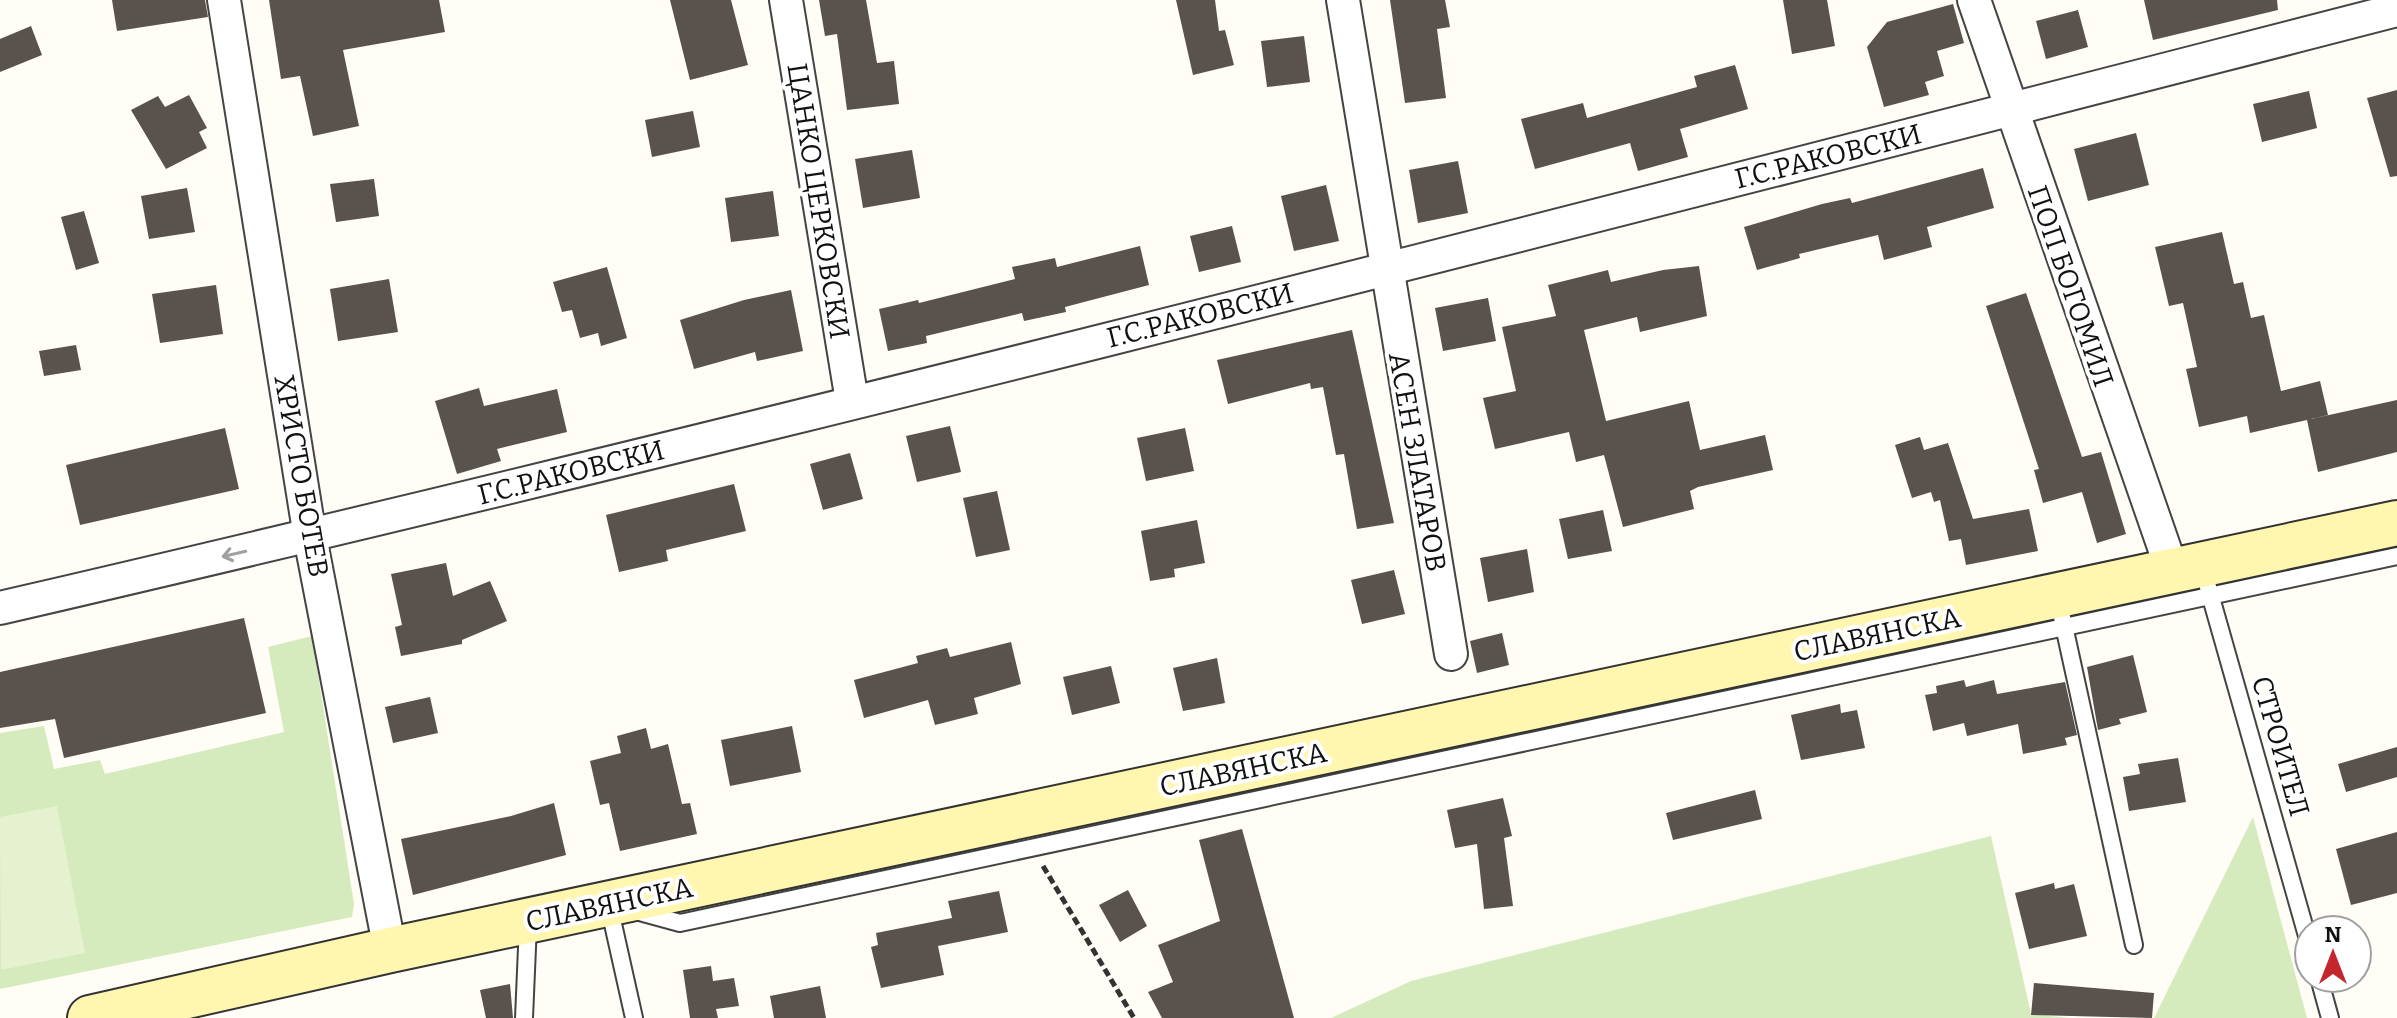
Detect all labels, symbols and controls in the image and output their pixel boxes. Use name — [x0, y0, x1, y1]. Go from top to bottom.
street label: ЦАНКО ЦЕРКОВСКИ — [780, 61, 857, 341]
street label: Г.С.РАКОВСКИ — [1731, 117, 1925, 196]
street label: ПОП БОГОМИЛ — [2021, 181, 2120, 391]
street label: Г.С.РАКОВСКИ — [1103, 276, 1297, 355]
street label: АСЕН ЗЛАТАРОВ — [1382, 350, 1453, 574]
street label: ХРИСТО БОТЕВ — [267, 372, 336, 580]
street label: Г.С.РАКОВСКИ — [474, 433, 668, 512]
one-way arrow — [222, 548, 248, 563]
street label: СЛАВЯНСКА — [1790, 601, 1964, 668]
street label: СТРОИТЕЛ — [2245, 672, 2316, 820]
street label: СЛАВЯНСКА — [1156, 736, 1330, 803]
street label: СЛАВЯНСКА — [522, 871, 696, 938]
north arrow — [2293, 914, 2373, 994]
text: N — [2325, 921, 2342, 948]

